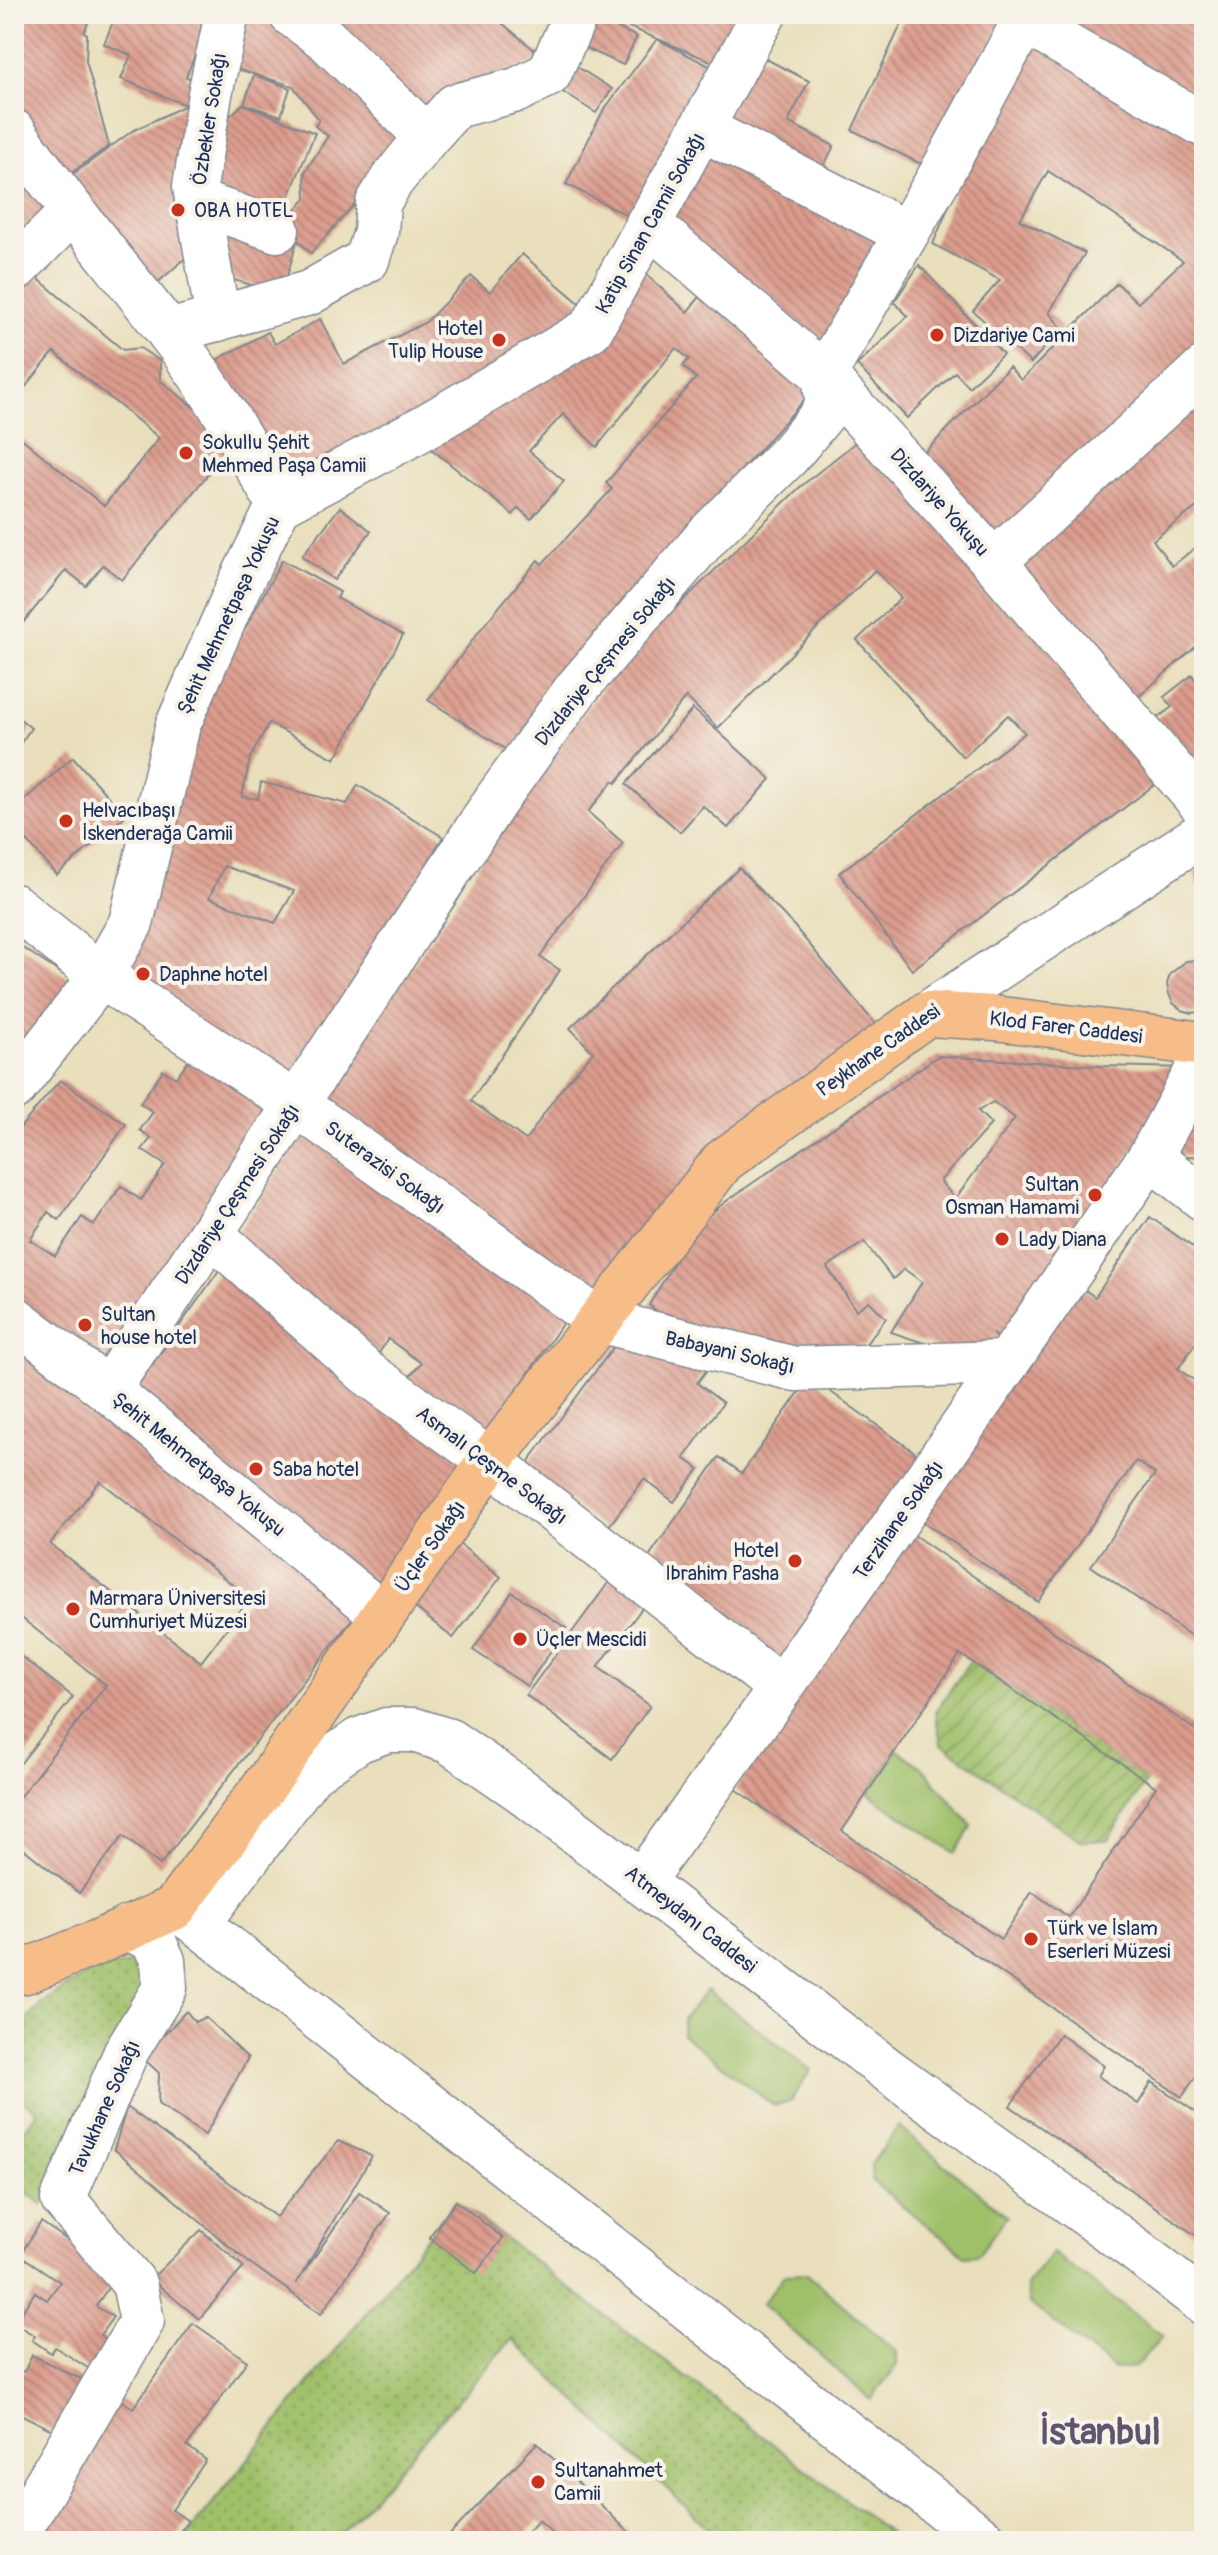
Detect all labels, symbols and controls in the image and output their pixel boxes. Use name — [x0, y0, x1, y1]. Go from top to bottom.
street label: Özbekler Sokağı — [187, 51, 232, 187]
street label: Katip Sinan Camii Sokağı — [590, 128, 711, 318]
place label: OBA HOTEL — [194, 198, 293, 223]
marker: OBA HOTEL — [169, 201, 187, 219]
place label: Hotel Tulip House — [388, 316, 483, 364]
place label: Dizdariye Cami — [953, 323, 1075, 348]
marker: Dizdariye Cami — [928, 326, 946, 344]
marker: Hotel Tulip House — [490, 331, 508, 349]
place label: Sokullu Şehit Mehmed Paşa Camii — [202, 430, 366, 478]
street label: Dizdariye Yokuşu — [885, 443, 995, 562]
marker: Sokullu Şehit Mehmed Paşa Camii — [177, 444, 195, 462]
street label: Şehit Mehmetpaşa Yokuşu — [172, 512, 285, 718]
street label: Dizdariye Çeşmesi Sokağı — [529, 572, 681, 751]
place label: Helvacıbaşı İskenderağa Camii — [82, 798, 233, 846]
marker: Helvacıbaşı İskenderağa Camii — [57, 812, 75, 830]
place label: Daphne hotel — [159, 962, 268, 987]
marker: Daphne hotel — [134, 965, 152, 983]
street label: Peykhane Caddesi — [812, 999, 945, 1102]
street label: Klod Farer Caddesi — [988, 1006, 1144, 1049]
street label: Dizdariye Çeşmesi Sokağı — [170, 1099, 305, 1289]
street label: Suterazisi Sokağı — [320, 1115, 450, 1219]
place label: Sultan Osman Hamami — [945, 1172, 1079, 1220]
marker: Sultan Osman Hamami — [1086, 1186, 1104, 1204]
place label: Lady Diana — [1018, 1227, 1107, 1252]
marker: Lady Diana — [993, 1230, 1011, 1248]
place label: Sultan house hotel — [101, 1302, 197, 1350]
marker: Sultan house hotel — [76, 1316, 94, 1334]
street label: Babayani Sokağı — [663, 1325, 797, 1380]
street label: Şehit Mehmetpaşa Yokuşu — [107, 1387, 290, 1542]
street label: Asmalı Çeşme Sokağı — [411, 1400, 572, 1530]
street label: Terzihane Sokağı — [848, 1456, 949, 1585]
place label: Saba hotel — [272, 1457, 359, 1482]
marker: Saba hotel — [247, 1460, 265, 1478]
street label: Üçler Sokağı — [390, 1496, 471, 1597]
place label: Hotel Ibrahim Pasha — [665, 1538, 779, 1586]
marker: Hotel Ibrahim Pasha — [786, 1552, 804, 1570]
place label: Marmara Üniversitesi Cumhuriyet Müzesi — [89, 1586, 266, 1634]
marker: Marmara Üniversitesi Cumhuriyet Müzesi — [64, 1600, 82, 1618]
place label: Üçler Mescidi — [536, 1627, 646, 1652]
marker: Üçler Mescidi — [511, 1630, 529, 1648]
street label: Atmeydanı Caddesi — [620, 1860, 762, 1979]
place label: Türk ve İslam Eserleri Müzesi — [1047, 1916, 1171, 1964]
marker: Türk ve İslam Eserleri Müzesi — [1022, 1930, 1040, 1948]
street label: Tavukhane Sokağı — [63, 2036, 146, 2180]
district label: İstanbul — [1039, 2410, 1161, 2455]
place label: Sultanahmet Camii — [554, 2458, 664, 2506]
marker: Sultanahmet Camii — [529, 2473, 547, 2491]

